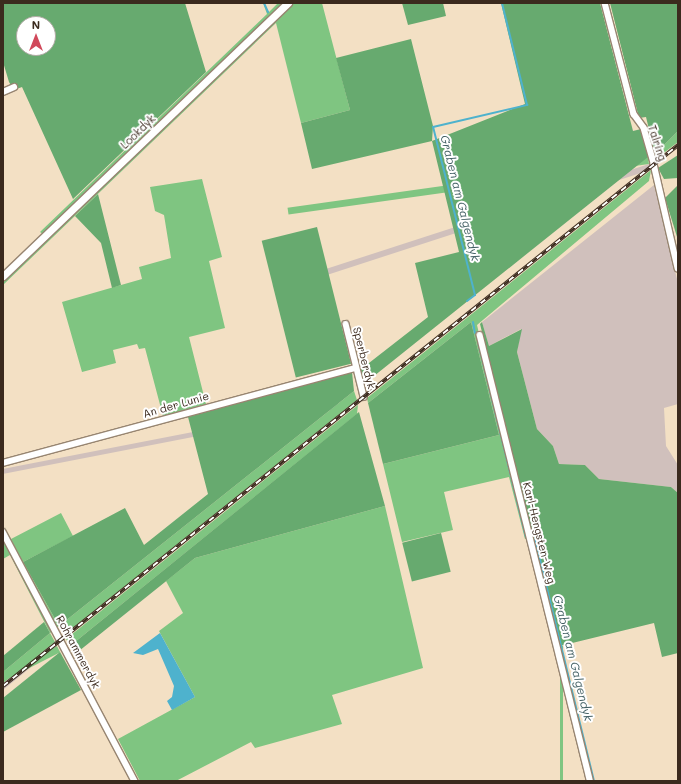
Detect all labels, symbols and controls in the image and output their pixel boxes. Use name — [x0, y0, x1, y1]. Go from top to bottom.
north arrow — [16, 16, 56, 56]
text: N — [32, 17, 40, 32]
street label: Lookdyk — [118, 112, 158, 152]
street label: Talring — [645, 123, 669, 163]
water label: Graben am Galgendyk — [437, 133, 483, 263]
street label: Sperberdyk — [350, 326, 378, 390]
street label: An der Lunie — [141, 389, 211, 421]
street label: Karl-Hengsten-Weg — [520, 481, 558, 585]
water label: Graben am Galgendyk — [550, 593, 596, 723]
street label: Rohrammerdyk — [53, 613, 103, 691]

